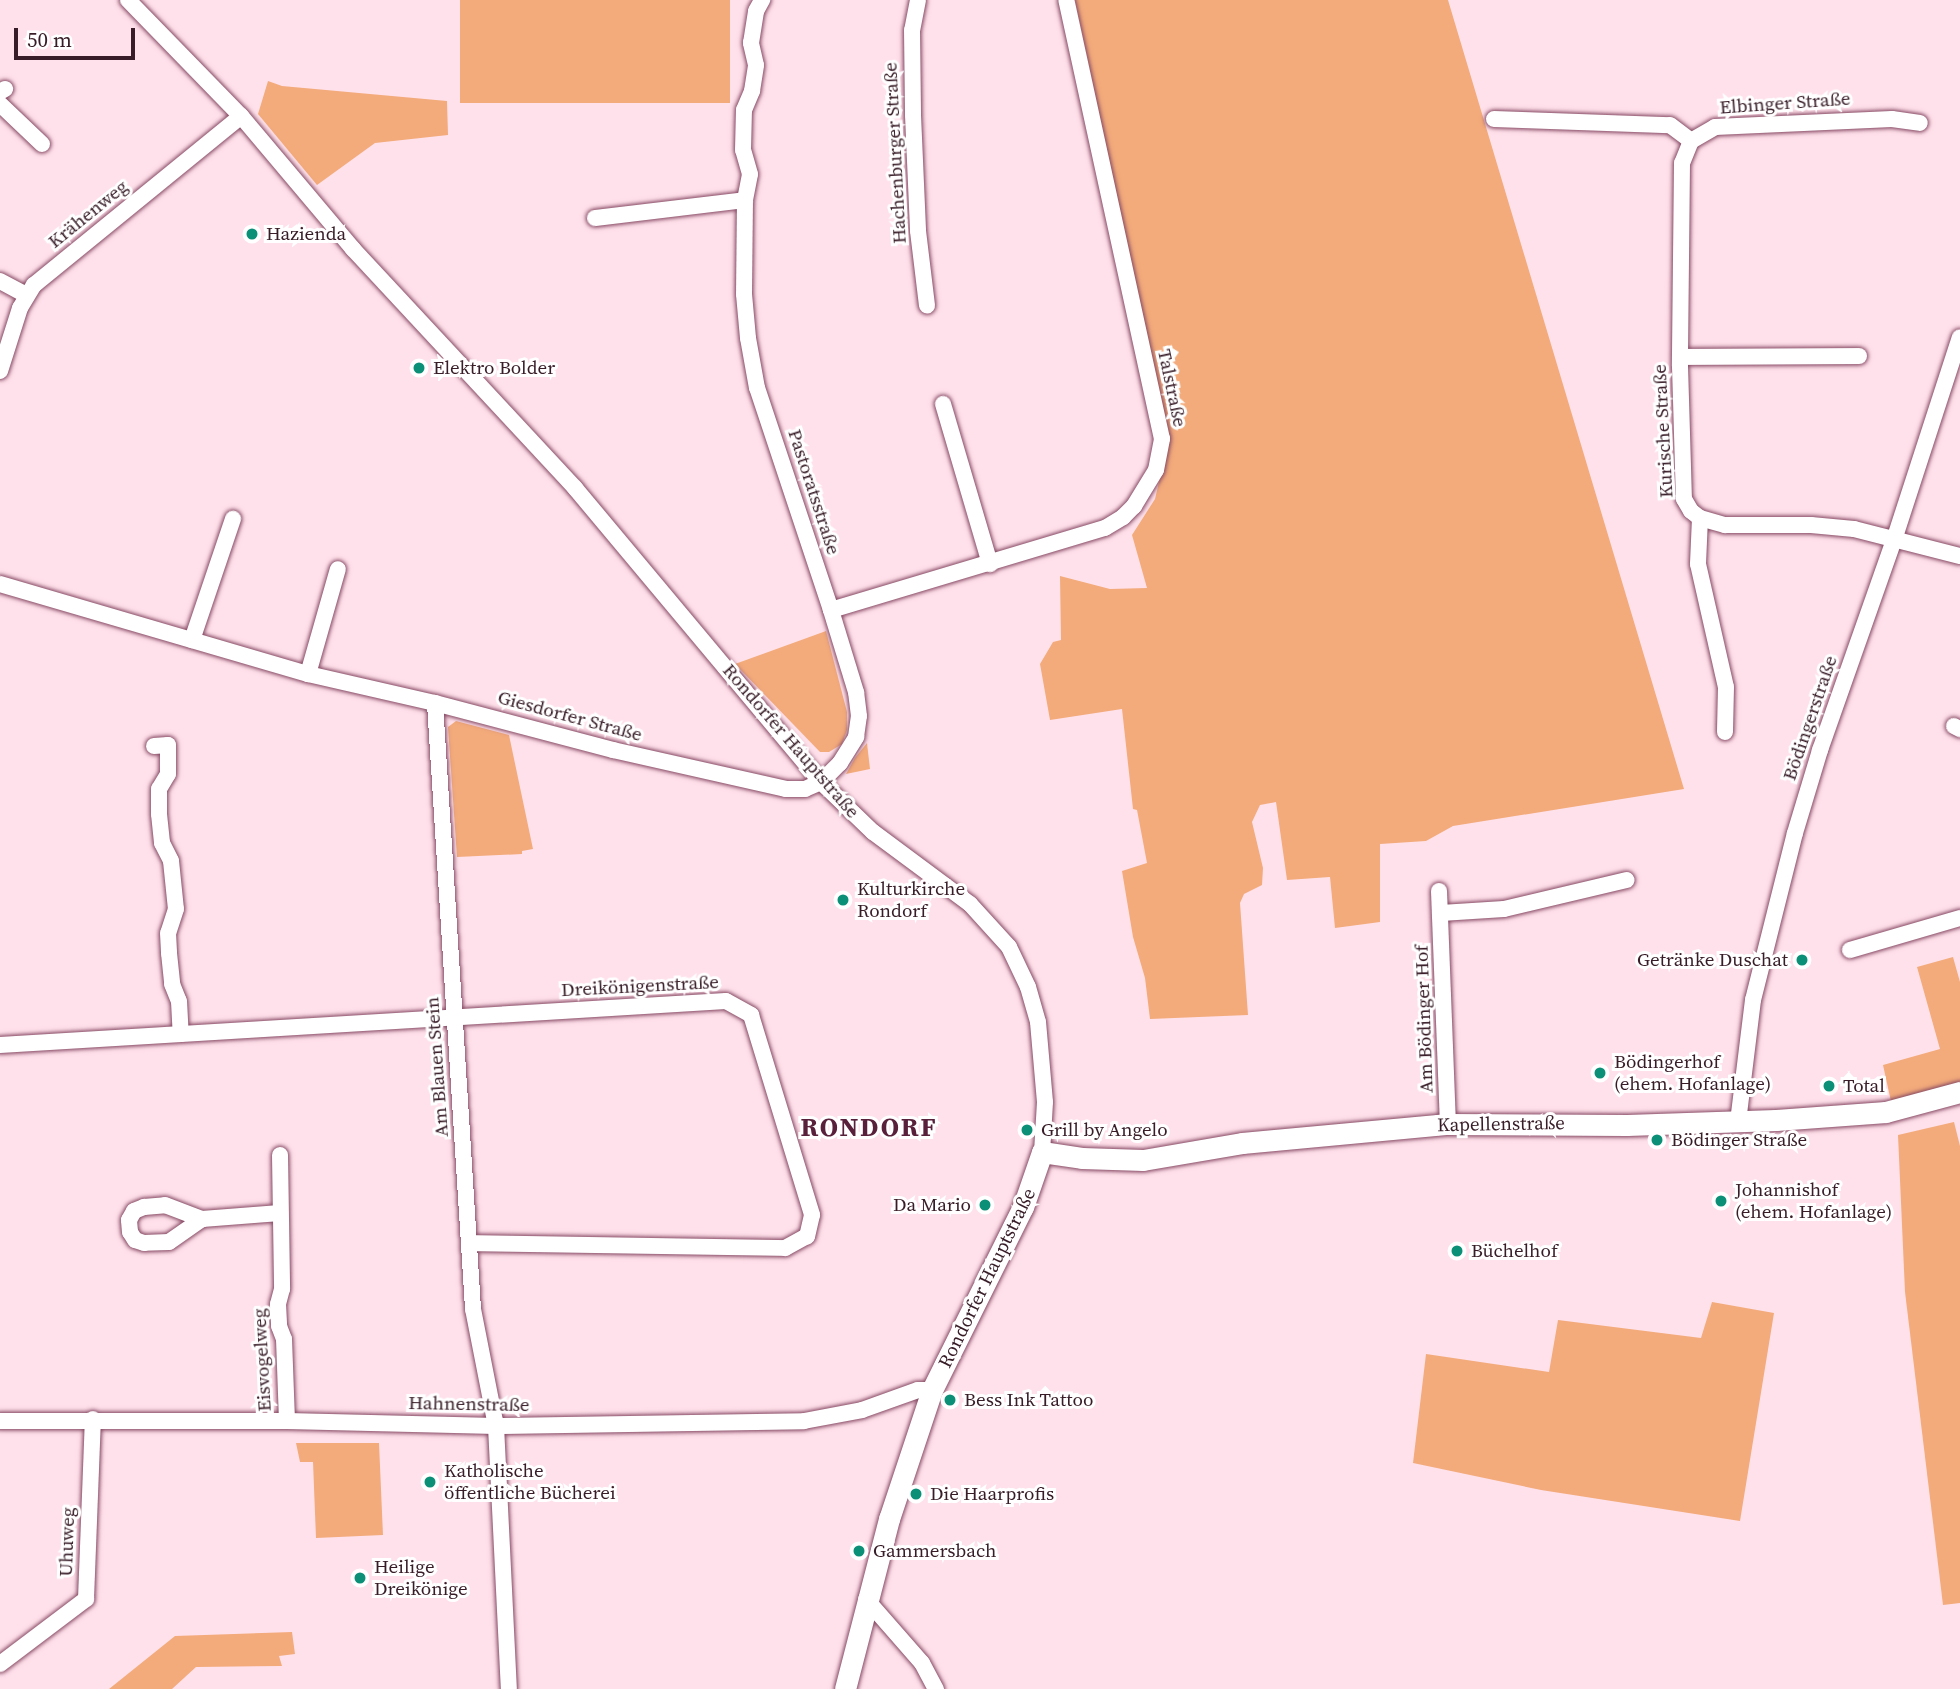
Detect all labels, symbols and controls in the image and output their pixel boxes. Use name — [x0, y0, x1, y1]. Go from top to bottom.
scale bar — [18, 14, 138, 58]
text: 50 m — [27, 25, 72, 54]
street label: Hachenburger Straße — [879, 62, 911, 244]
street label: Elbinger Straße — [1719, 87, 1851, 119]
street label: Krähenweg — [44, 175, 132, 253]
place label: Hazienda — [266, 223, 346, 245]
marker: Hazienda — [244, 226, 260, 242]
street label: Talstraße — [1153, 347, 1191, 429]
place label: Elektro Bolder — [433, 357, 555, 379]
marker: Elektro Bolder — [411, 360, 427, 376]
street label: Kurische Straße — [1648, 363, 1678, 499]
street label: Pastoratsstraße — [783, 426, 845, 558]
street label: Bödingerstraße — [1778, 653, 1842, 783]
street label: Rondorfer Hauptstraße — [718, 659, 864, 823]
street label: Giesdorfer Straße — [495, 686, 645, 746]
place label: Kulturkirche Rondorf — [857, 878, 965, 922]
marker: Kulturkirche Rondorf — [835, 892, 851, 908]
street label: Am Bödinger Hof — [1410, 945, 1438, 1093]
place label: Getränke Duschat — [1637, 949, 1788, 971]
marker: Getränke Duschat — [1794, 952, 1810, 968]
street label: Dreikönigenstraße — [561, 970, 719, 1002]
street label: Am Blauen Stein — [421, 996, 453, 1138]
place label: Bödingerhof (ehem. Hofanlage) — [1614, 1051, 1771, 1095]
marker: Bödingerhof (ehem. Hofanlage) — [1592, 1065, 1608, 1081]
place label: Total — [1843, 1075, 1885, 1097]
marker: Total — [1821, 1078, 1837, 1094]
street label: Kapellenstraße — [1437, 1111, 1565, 1137]
district label: RONDORF — [801, 1112, 937, 1144]
place label: Grill by Angelo — [1041, 1119, 1168, 1141]
marker: Grill by Angelo — [1019, 1122, 1035, 1138]
place label: Bödinger Straße — [1671, 1129, 1807, 1151]
marker: Bödinger Straße — [1649, 1132, 1665, 1148]
place label: Johannishof (ehem. Hofanlage) — [1735, 1179, 1892, 1223]
street label: Rondorfer Hauptstraße — [934, 1184, 1040, 1372]
marker: Johannishof (ehem. Hofanlage) — [1713, 1193, 1729, 1209]
place label: Da Mario — [893, 1194, 971, 1216]
marker: Da Mario — [977, 1197, 993, 1213]
place label: Büchelhof — [1471, 1240, 1558, 1262]
marker: Büchelhof — [1449, 1243, 1465, 1259]
street label: Eisvogelweg — [248, 1308, 276, 1412]
place label: Bess Ink Tattoo — [964, 1389, 1094, 1411]
street label: Hahnenstraße — [408, 1392, 530, 1416]
marker: Bess Ink Tattoo — [942, 1392, 958, 1408]
place label: Katholische öffentliche Bücherei — [444, 1460, 616, 1504]
marker: Katholische öffentliche Bücherei — [422, 1474, 438, 1490]
place label: Die Haarprofis — [930, 1483, 1054, 1505]
marker: Die Haarprofis — [908, 1486, 924, 1502]
street label: Uhuweg — [54, 1507, 80, 1577]
place label: Gammersbach — [873, 1540, 996, 1562]
marker: Gammersbach — [851, 1543, 867, 1559]
place label: Heilige Dreikönige — [374, 1556, 468, 1600]
marker: Heilige Dreikönige — [352, 1570, 368, 1586]

